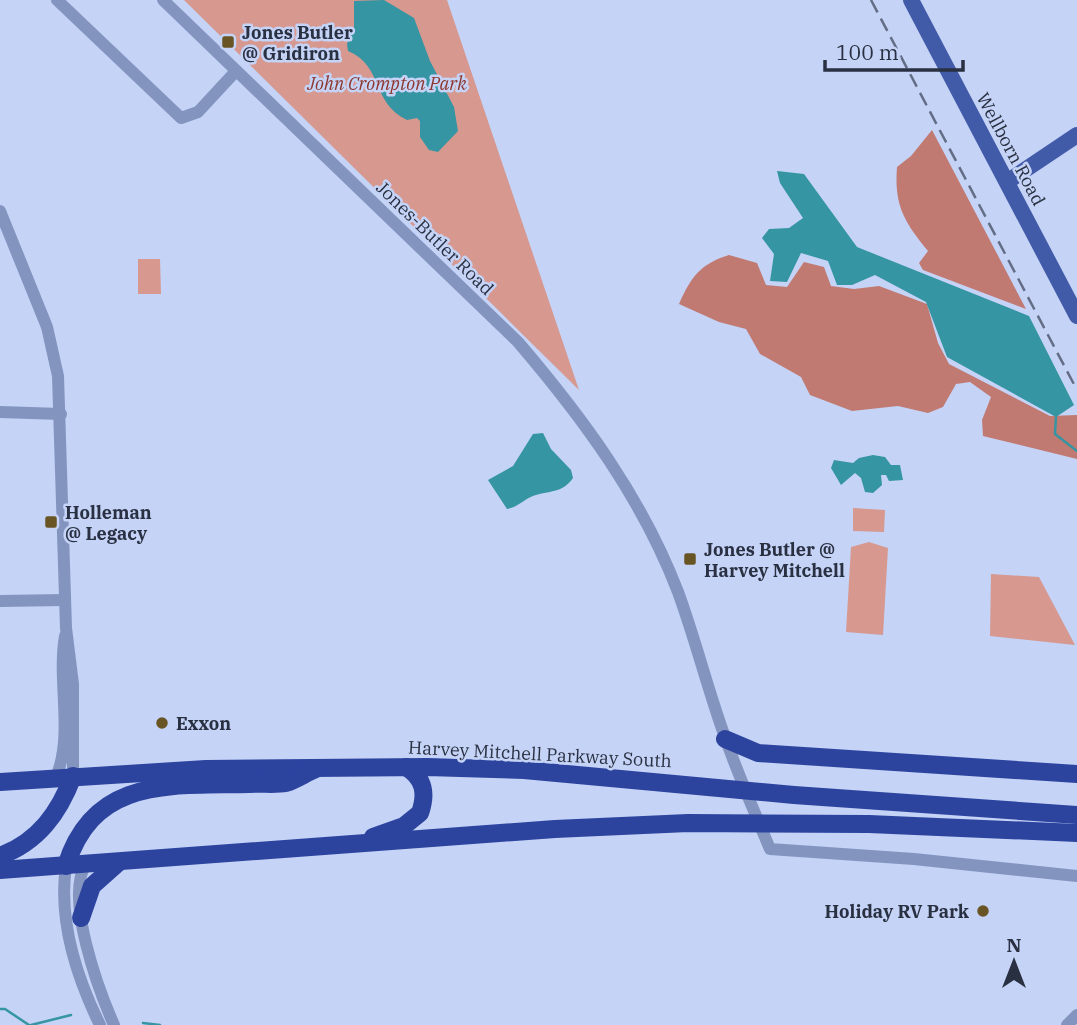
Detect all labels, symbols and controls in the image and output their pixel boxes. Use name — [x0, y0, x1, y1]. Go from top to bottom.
place label: Jones Butler @ Gridiron — [242, 21, 353, 65]
scale bar — [825, 28, 963, 72]
marker: Jones Butler @ Gridiron — [220, 34, 236, 50]
text: 100 m — [836, 38, 899, 66]
park label: John Crompton Park — [306, 72, 467, 95]
street label: Wellborn Road — [972, 89, 1050, 210]
street label: Jones-Butler Road — [371, 176, 499, 300]
place label: Holleman @ Legacy — [65, 501, 152, 545]
marker: Holleman @ Legacy — [43, 514, 59, 530]
place label: Jones Butler @ Harvey Mitchell — [704, 538, 845, 582]
marker: Jones Butler @ Harvey Mitchell — [682, 551, 698, 567]
place label: Exxon — [176, 712, 231, 735]
marker: Exxon — [154, 715, 170, 731]
street label: Harvey Mitchell Parkway South — [407, 736, 673, 772]
place label: Holiday RV Park — [824, 900, 970, 923]
marker: Holiday RV Park — [975, 903, 991, 919]
north arrow — [979, 927, 1049, 997]
text: N — [1006, 933, 1022, 957]

